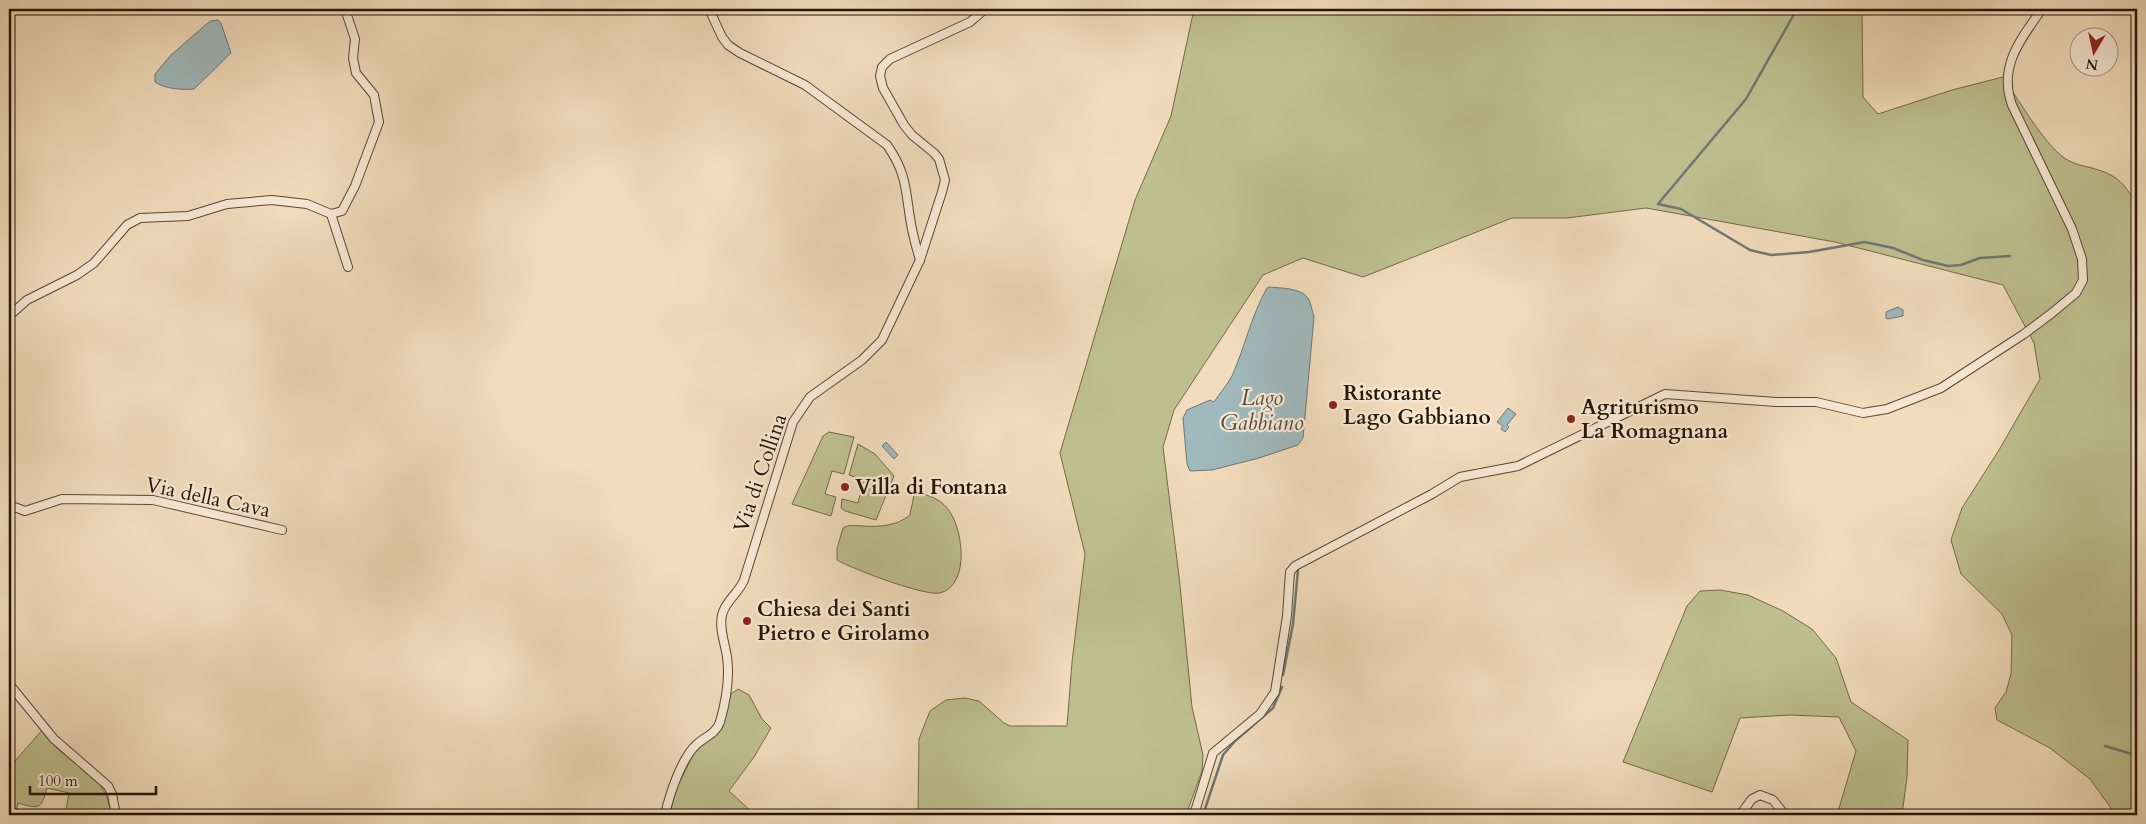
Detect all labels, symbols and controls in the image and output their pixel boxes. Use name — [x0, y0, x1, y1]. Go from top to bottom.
north arrow — [2068, 28, 2118, 78]
text: N — [2085, 54, 2100, 75]
place label: Ristorante Lago Gabbiano — [1343, 379, 1491, 432]
water label: Lago Gabbiano — [1220, 383, 1304, 438]
place label: Agriturismo La Romagnana — [1581, 393, 1729, 446]
marker: Ristorante Lago Gabbiano — [1327, 399, 1339, 411]
street label: Via di Collina — [727, 410, 794, 536]
marker: Agriturismo La Romagnana — [1565, 413, 1577, 425]
street label: Via della Cava — [143, 470, 273, 525]
place label: Villa di Fontana — [855, 473, 1008, 502]
marker: Villa di Fontana — [839, 481, 851, 493]
place label: Chiesa dei Santi Pietro e Girolamo — [757, 595, 929, 648]
marker: Chiesa dei Santi Pietro e Girolamo — [741, 615, 753, 627]
scale bar — [30, 764, 156, 796]
text: 100 m — [38, 771, 78, 791]

